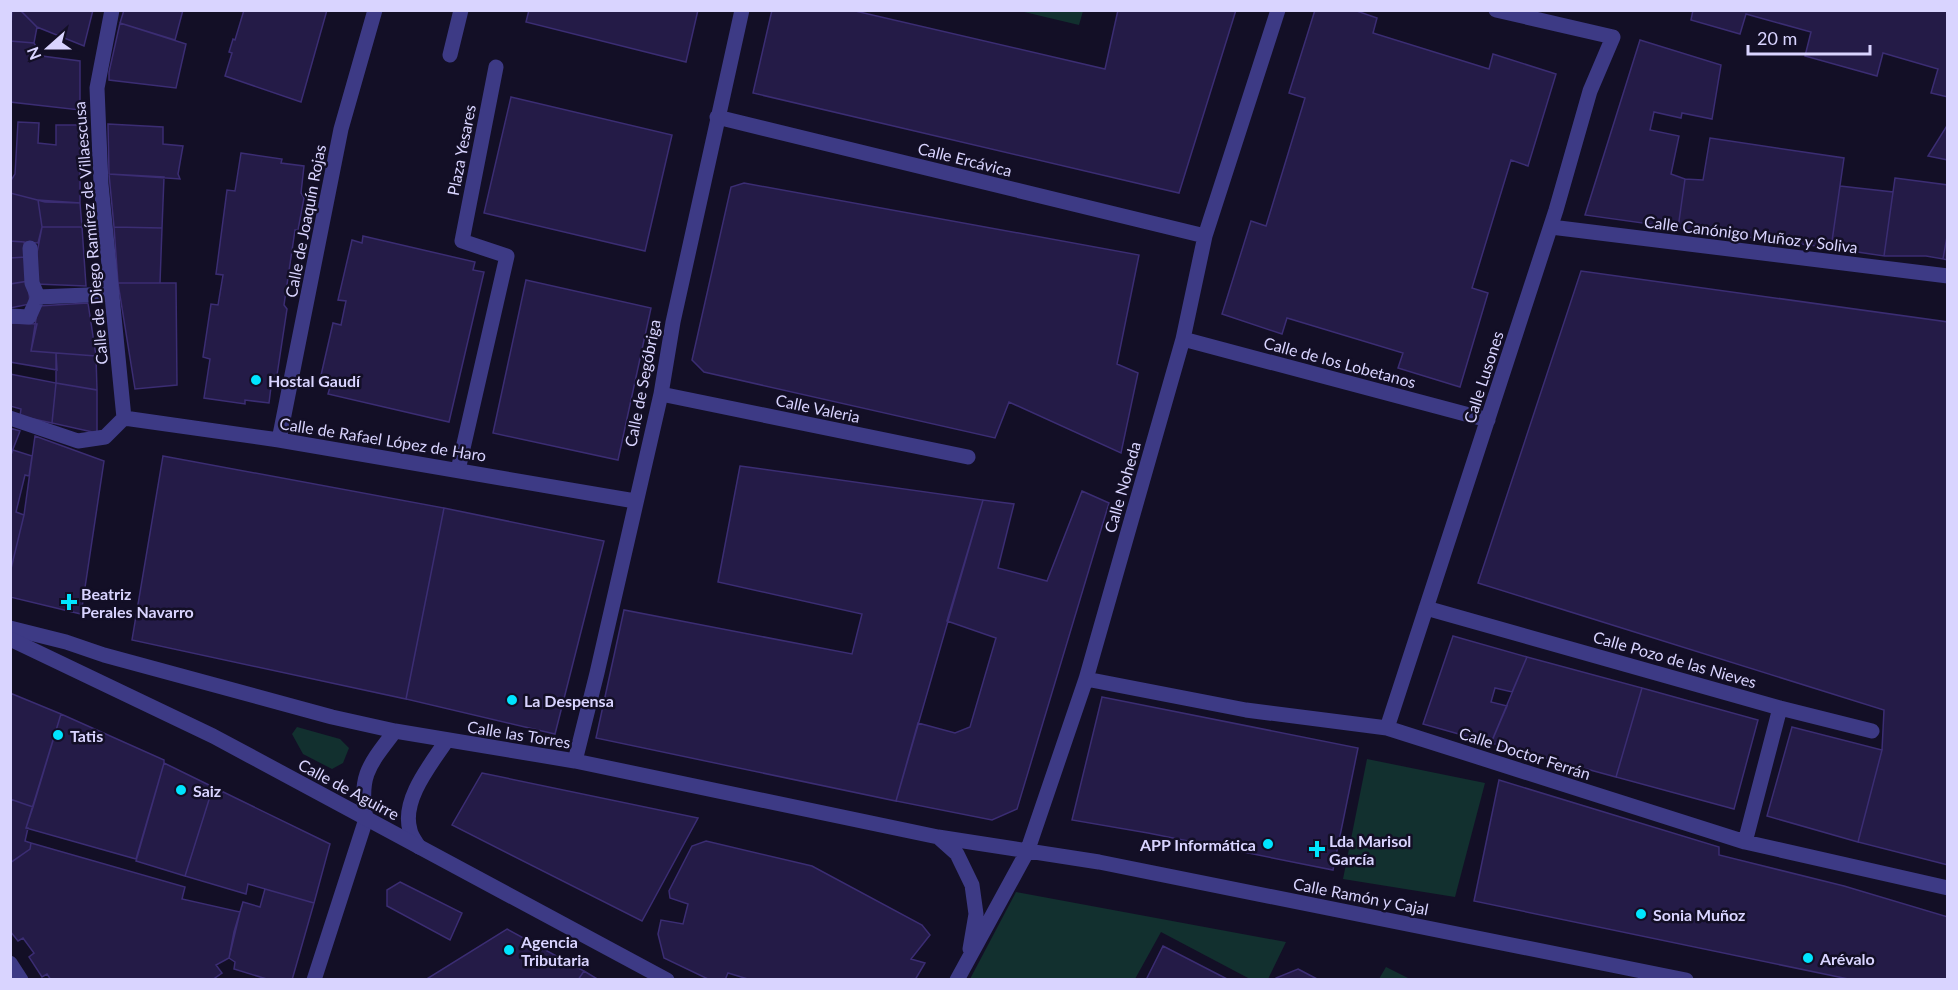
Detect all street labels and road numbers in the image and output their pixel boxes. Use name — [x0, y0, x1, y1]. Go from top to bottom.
street label: Calle de Diego Ramírez de Villaescusa — [69, 101, 111, 365]
street label: Plaza Yesares — [443, 103, 479, 197]
street label: Calle Ercávica — [916, 138, 1014, 180]
street label: Calle de Joaquín Rojas — [281, 143, 329, 299]
street label: Calle Canónigo Muñoz y Soliva — [1643, 211, 1859, 257]
street label: Calle de Segóbriga — [620, 318, 664, 448]
street label: Calle Lusones — [1459, 328, 1507, 425]
street label: Calle de los Lobetanos — [1262, 333, 1418, 391]
street label: Calle Valeria — [774, 390, 862, 426]
street label: Calle de Rafael López de Haro — [278, 413, 488, 465]
street label: Calle Noheda — [1100, 439, 1144, 535]
street label: Calle Pozo de las Nieves — [1591, 627, 1759, 691]
street label: Calle las Torres — [466, 716, 572, 752]
street label: Calle Doctor Ferrán — [1457, 723, 1593, 783]
street label: Calle de Aguirre — [295, 754, 403, 824]
street label: Calle Ramón y Cajal — [1292, 874, 1430, 918]

